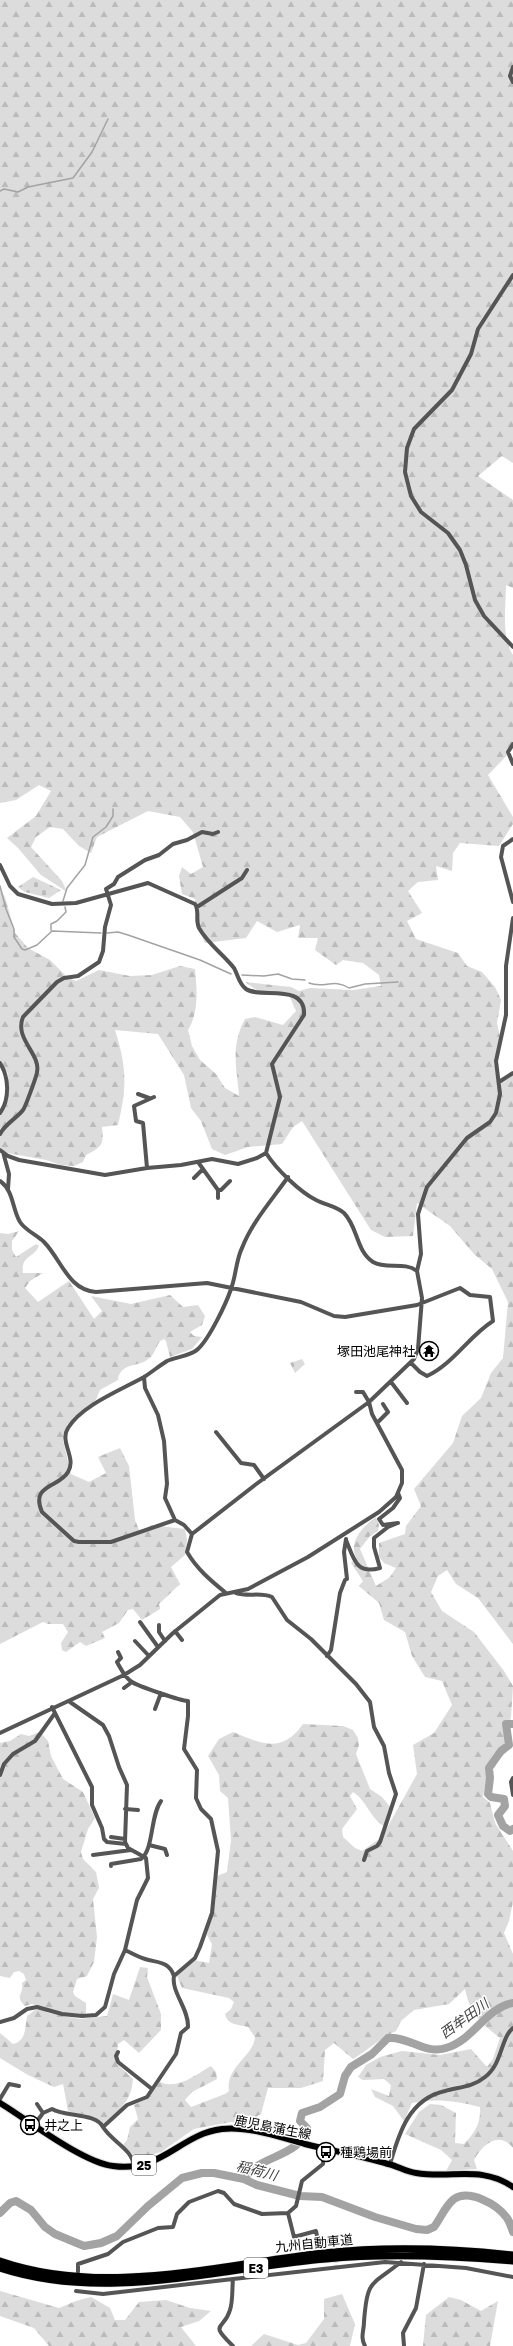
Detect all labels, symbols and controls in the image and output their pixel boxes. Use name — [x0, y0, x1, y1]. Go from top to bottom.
temple icon: 塚田池尾神社 — [418, 1340, 440, 1362]
place label: 塚田池尾神社 — [337, 1343, 415, 1359]
water label: 西牟田川 — [436, 1993, 493, 2041]
street label: 鹿児島蒲生線 — [233, 2112, 313, 2142]
bus stop icon: 井之上 — [19, 2114, 41, 2136]
place label: 井之上 — [44, 2117, 83, 2133]
bus stop icon: 種鶏場前 — [315, 2141, 337, 2163]
place label: 種鶏場前 — [340, 2144, 392, 2160]
road number: 25 — [132, 2155, 156, 2175]
water label: 稲荷川 — [235, 2156, 281, 2184]
street label: 九州自動車道 — [274, 2231, 354, 2255]
road number: E3 — [244, 2258, 268, 2278]

